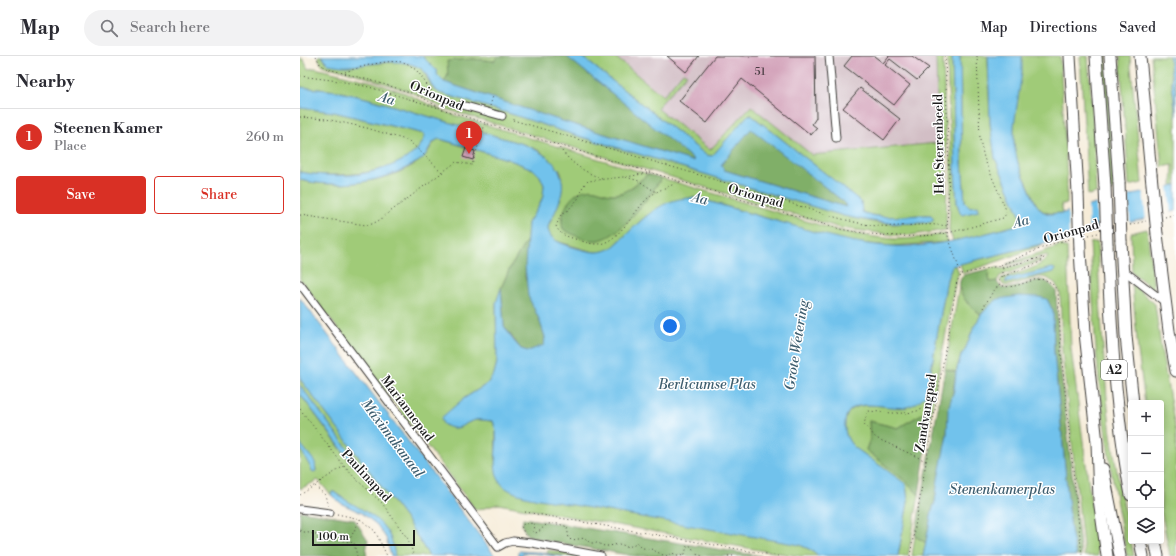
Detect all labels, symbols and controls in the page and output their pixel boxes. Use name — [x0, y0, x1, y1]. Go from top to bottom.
search box — [84, 10, 364, 46]
text: Map — [20, 16, 60, 40]
icon: search — [98, 17, 120, 39]
text: Search here — [130, 18, 210, 37]
text: Map — [980, 19, 1008, 37]
text: Directions — [1030, 19, 1097, 37]
text: Saved — [1119, 19, 1156, 37]
house number: 51 — [755, 65, 766, 79]
text: Nearby — [16, 71, 75, 93]
street label: Orionpad — [407, 77, 466, 115]
water label: Aa — [375, 87, 397, 110]
street label: Het Sterrenbeeld — [930, 93, 948, 194]
text: Steenen Kamer — [54, 119, 163, 138]
pin: 1 — [456, 121, 482, 154]
text: 1 — [26, 129, 32, 145]
text: 260 m — [246, 129, 284, 145]
text: Place — [54, 138, 86, 154]
button: Save — [16, 176, 146, 214]
button: Share — [154, 176, 284, 214]
street label: Orionpad — [726, 180, 786, 212]
water label: Aa — [688, 188, 710, 209]
water label: Aa — [1009, 211, 1031, 233]
street label: Orionpad — [1042, 216, 1101, 247]
water label: Grote Wetering — [781, 298, 813, 392]
your location — [660, 316, 680, 336]
road number: A2 — [1101, 360, 1127, 380]
street label: Mariannepad — [377, 372, 438, 445]
street label: Zandvangpad — [912, 372, 940, 454]
water label: Berlicumse Plas — [657, 376, 756, 394]
water label: Máximakanaal — [357, 396, 428, 482]
map controls — [1128, 400, 1164, 544]
button: + — [1128, 400, 1164, 436]
button: − — [1128, 436, 1164, 472]
street label: Paulinapad — [338, 446, 395, 506]
button: locate — [1128, 472, 1164, 508]
water label: Stenenkamerplas — [949, 481, 1055, 499]
button: layers — [1128, 508, 1164, 544]
scale bar — [312, 528, 415, 547]
text: 100 m — [318, 530, 349, 544]

